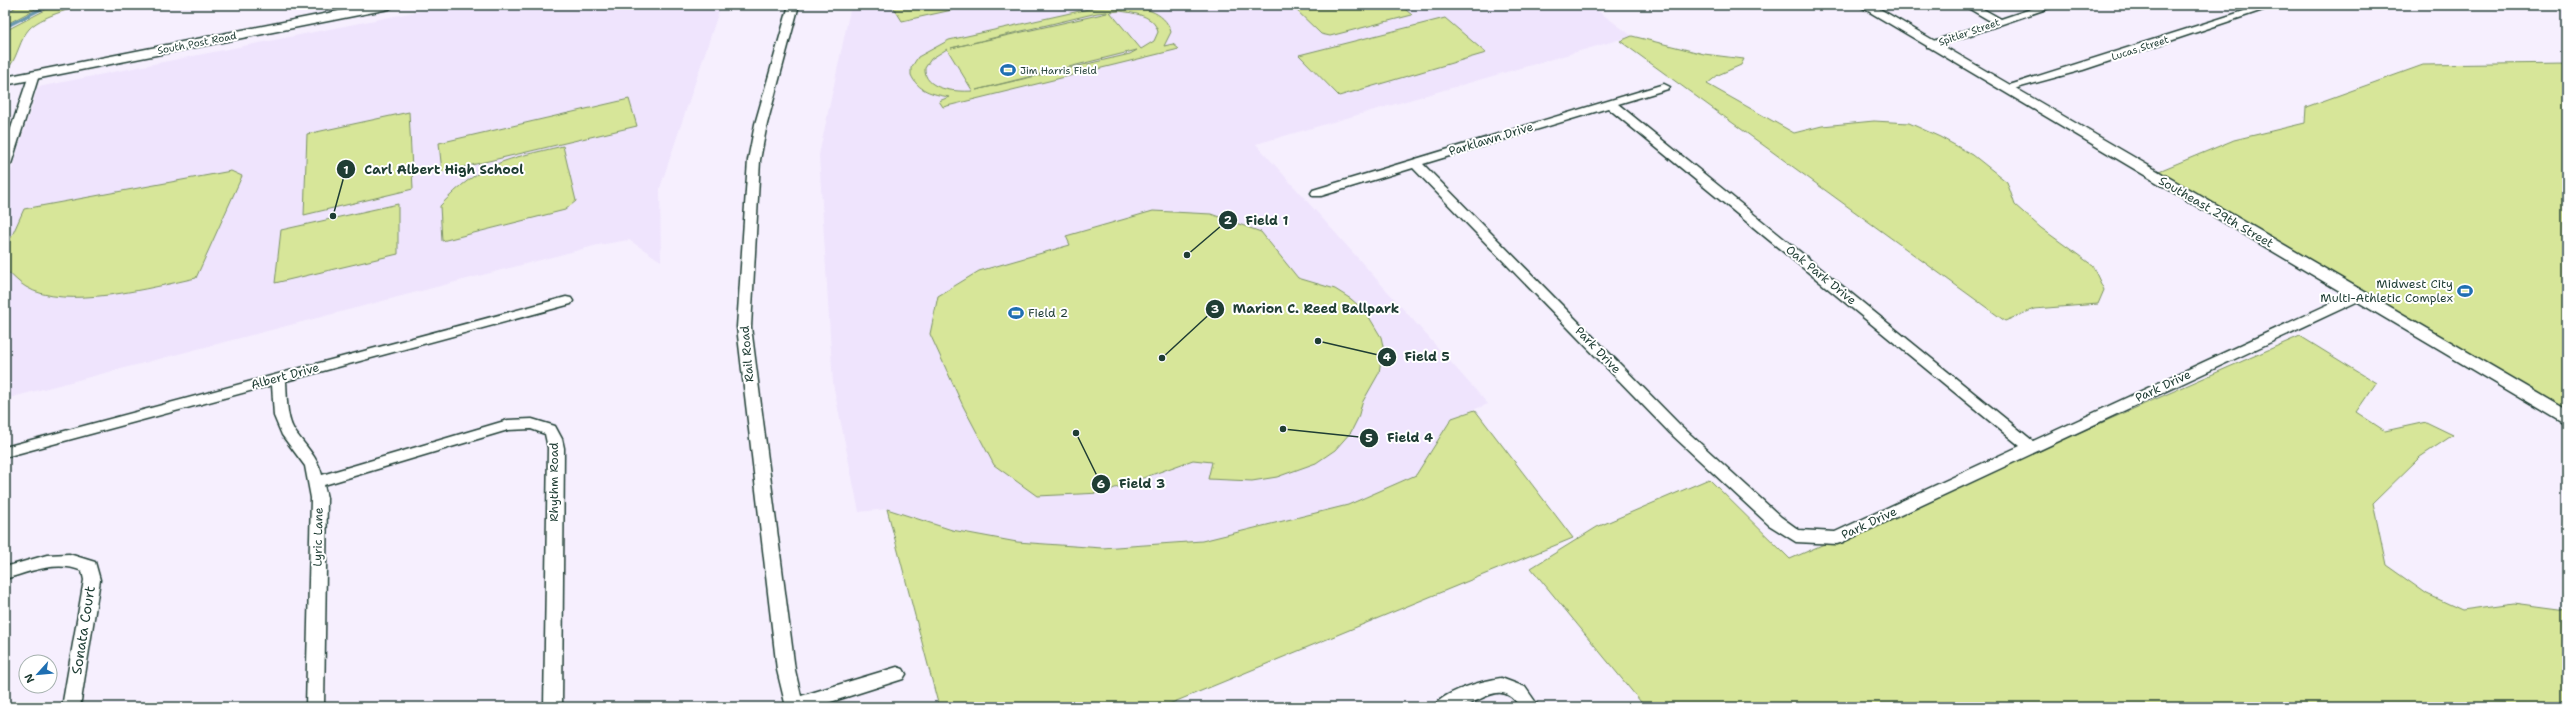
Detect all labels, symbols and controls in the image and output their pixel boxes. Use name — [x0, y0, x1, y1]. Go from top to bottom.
street label: Spitler Street — [1937, 15, 2001, 49]
street label: South Post Road — [156, 29, 238, 57]
street label: Lucas Street — [2110, 33, 2170, 63]
sports icon: Jim Harris Field — [999, 61, 1017, 79]
place label: Jim Harris Field — [1020, 64, 1097, 77]
street label: Parklawn Drive — [1447, 118, 1535, 159]
callout: Carl Albert High School — [336, 157, 532, 182]
text: Carl Albert High School — [364, 161, 524, 178]
text: 1 — [343, 162, 349, 178]
street label: Southeast 29th Street — [2156, 173, 2276, 251]
callout: Field 1 — [1218, 207, 1297, 232]
text: 2 — [1224, 212, 1233, 228]
text: Field 1 — [1246, 212, 1289, 229]
street label: Oak Park Drive — [1782, 242, 1860, 309]
place label: Midwest City Multi-Athletic Complex — [2320, 276, 2453, 306]
sports icon: Midwest City Multi-Athletic Complex — [2456, 282, 2474, 300]
callout: Marion C. Reed Ballpark — [1205, 296, 1407, 321]
text: Marion C. Reed Ballpark — [1233, 300, 1399, 317]
text: 3 — [1211, 301, 1219, 317]
sports icon: Field 2 — [1007, 304, 1025, 322]
place label: Field 2 — [1028, 305, 1068, 321]
street label: Park Drive — [1572, 323, 1624, 377]
street label: Rail Road — [737, 325, 757, 383]
callout: Field 5 — [1377, 344, 1458, 369]
text: Field 5 — [1404, 348, 1450, 365]
text: 4 — [1383, 349, 1392, 365]
street label: Albert Drive — [249, 359, 321, 393]
street label: Park Drive — [2133, 366, 2193, 406]
callout: Field 4 — [1359, 425, 1441, 450]
text: Field 4 — [1387, 429, 1433, 446]
text: 5 — [1365, 430, 1373, 446]
street label: Rhythm Road — [546, 442, 562, 522]
callout: Field 3 — [1091, 471, 1173, 496]
text: Field 3 — [1119, 475, 1165, 492]
text: 6 — [1097, 476, 1105, 492]
street label: Park Drive — [1839, 503, 1899, 543]
street label: Lyric Lane — [309, 507, 327, 567]
street label: Sonata Court — [67, 584, 99, 676]
north arrow — [18, 654, 58, 694]
text: N — [21, 671, 38, 686]

